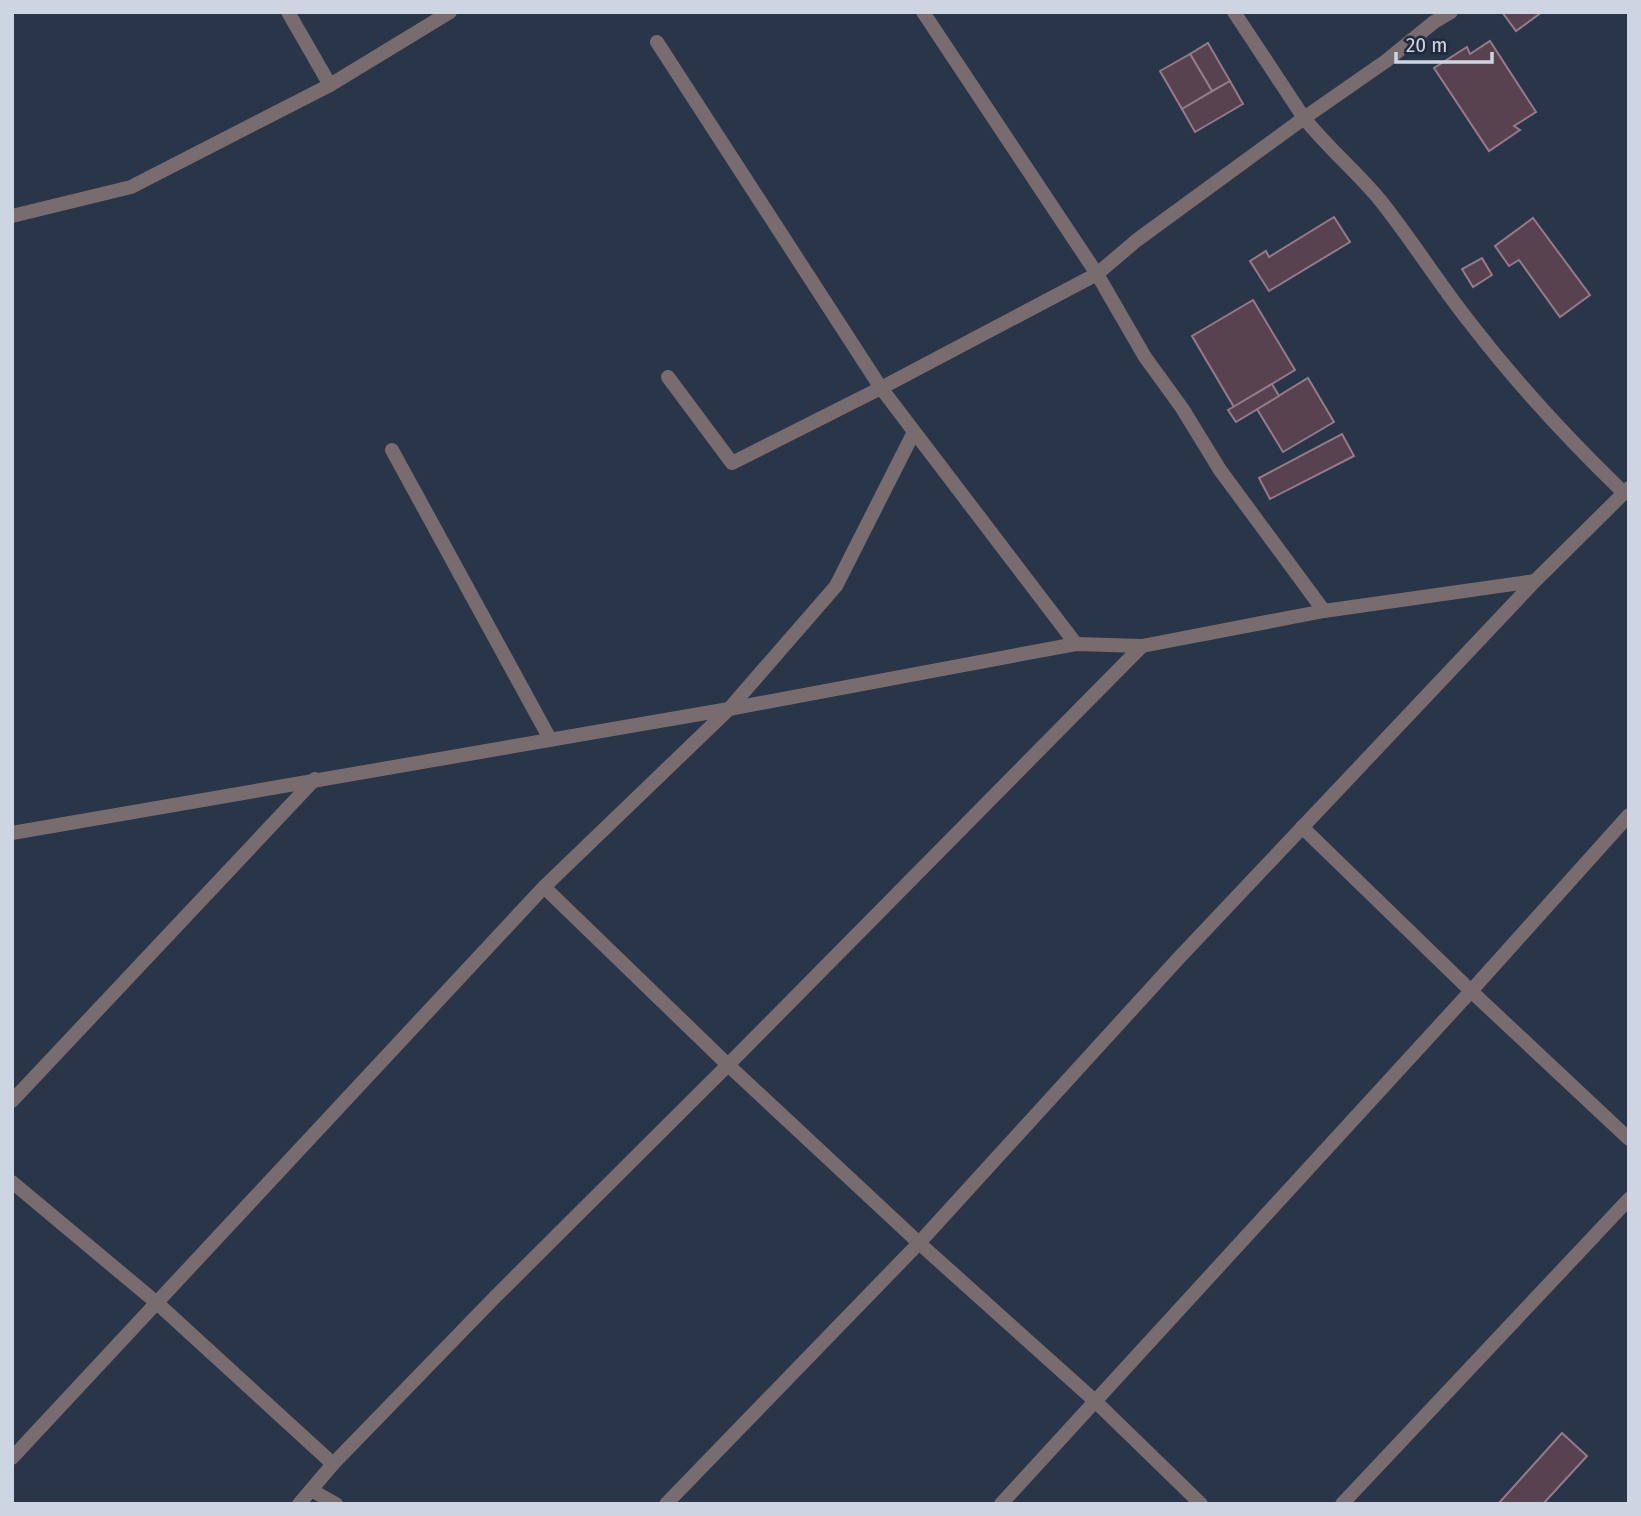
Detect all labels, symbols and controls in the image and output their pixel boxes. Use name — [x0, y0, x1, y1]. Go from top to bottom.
scale bar — [1396, 21, 1492, 65]
text: 20 m — [1406, 32, 1447, 58]

